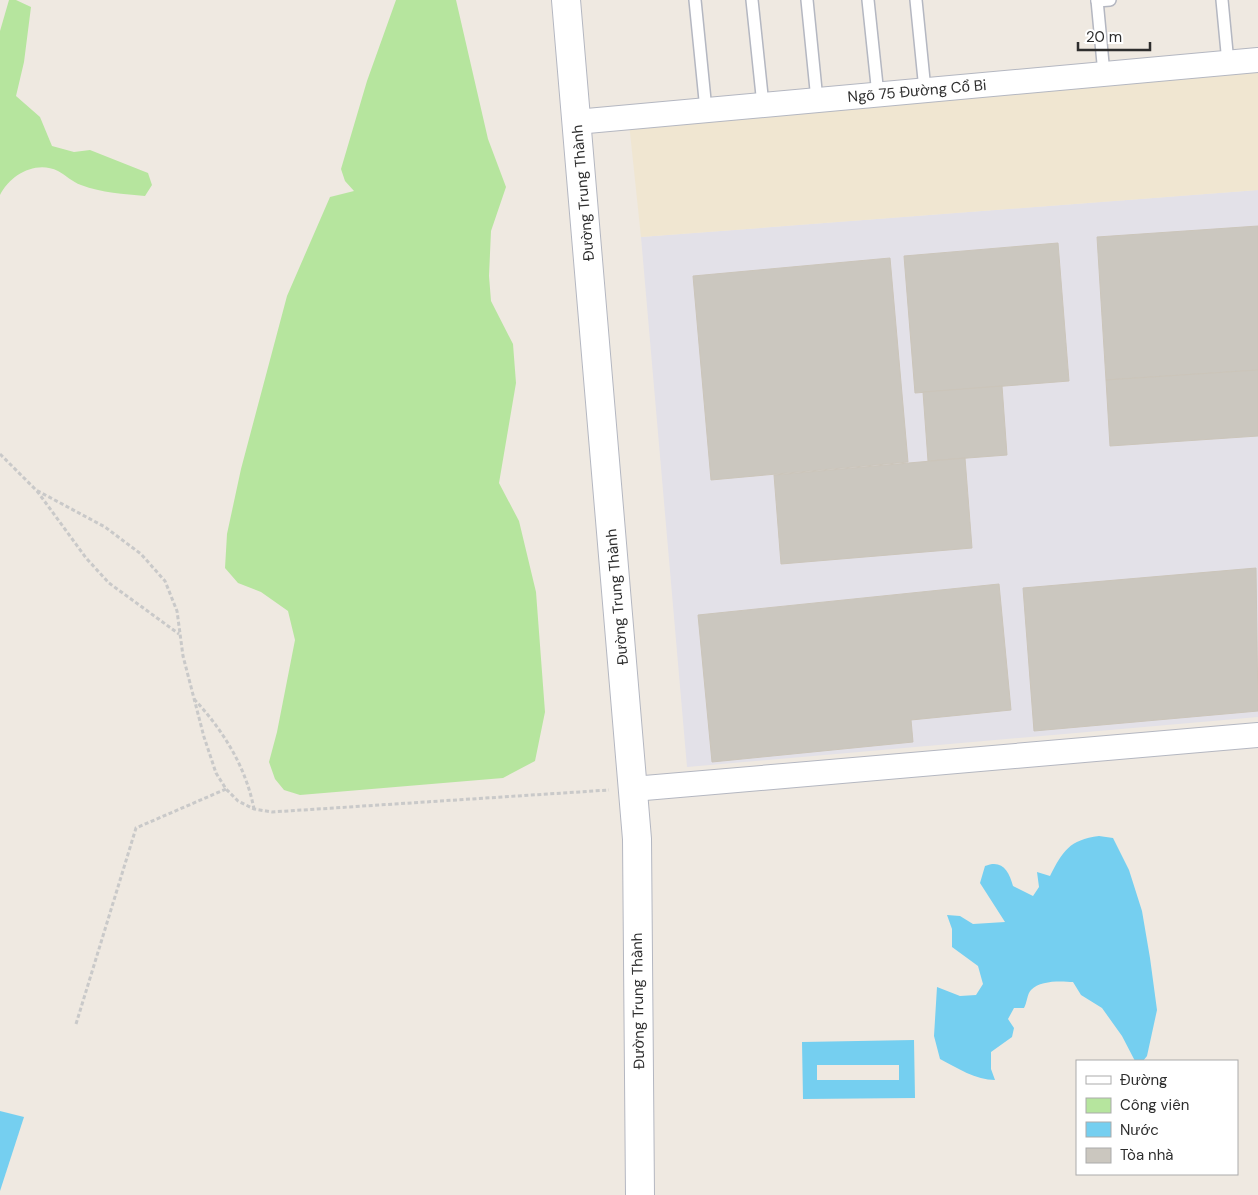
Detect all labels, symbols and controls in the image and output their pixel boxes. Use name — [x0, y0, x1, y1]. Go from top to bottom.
scale bar — [1078, 20, 1150, 52]
text: 20 m — [1086, 27, 1122, 47]
street label: Ngõ 75 Đường Cổ Bi — [847, 75, 987, 107]
street label: Đường Trung Thành — [567, 124, 599, 262]
street label: Đường Trung Thành — [601, 528, 633, 666]
street label: Đường Trung Thành — [627, 933, 649, 1069]
legend — [1076, 1060, 1238, 1175]
text: Đường — [1120, 1070, 1168, 1090]
text: Công viên — [1120, 1095, 1189, 1115]
text: Nước — [1120, 1120, 1159, 1140]
text: Tòa nhà — [1120, 1145, 1174, 1165]

